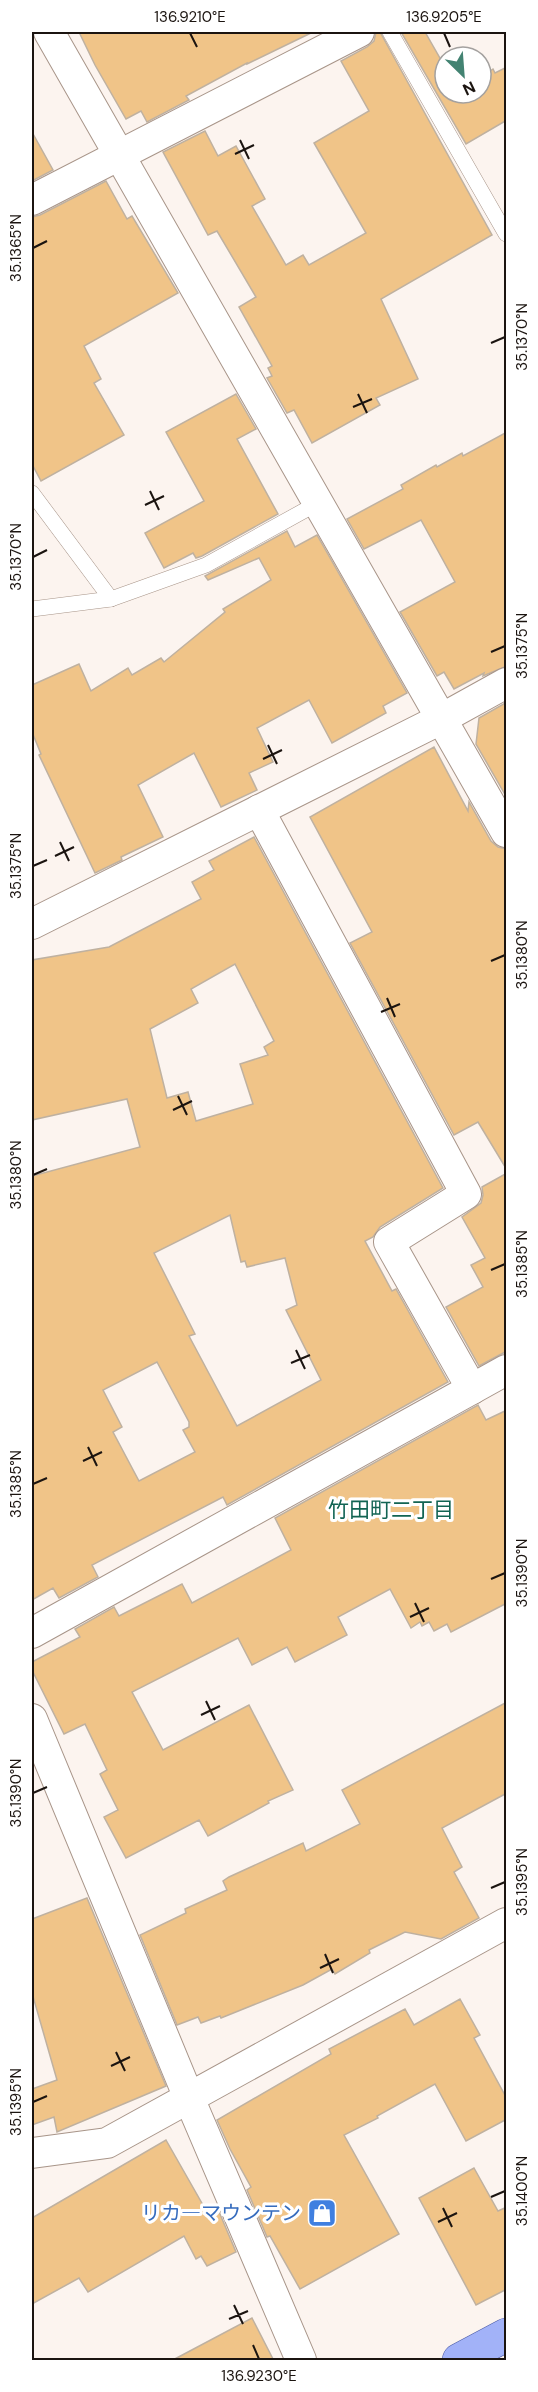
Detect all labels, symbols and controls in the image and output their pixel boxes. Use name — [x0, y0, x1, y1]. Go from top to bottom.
text: 136.9210°E — [154, 7, 226, 27]
text: 136.9205°E — [406, 7, 482, 27]
north arrow — [433, 45, 493, 105]
text: N — [459, 76, 479, 100]
text: 35.1365°N — [6, 214, 26, 282]
text: 35.1370°N — [512, 303, 532, 371]
text: 35.1370°N — [6, 523, 26, 591]
text: 35.1375°N — [512, 613, 532, 679]
text: 35.1375°N — [6, 833, 26, 899]
text: 35.1380°N — [512, 920, 532, 990]
text: 35.1380°N — [6, 1140, 26, 1210]
text: 35.1385°N — [512, 1230, 532, 1298]
text: 35.1385°N — [6, 1450, 26, 1518]
district label: 竹田町二丁目 — [328, 1496, 454, 1524]
text: 35.1390°N — [512, 1539, 532, 1607]
text: 35.1390°N — [6, 1759, 26, 1827]
text: 35.1395°N — [512, 1848, 532, 1916]
text: 35.1395°N — [6, 2068, 26, 2136]
text: 35.1400°N — [512, 2156, 532, 2226]
shop icon: リカ―マウンテン — [306, 2197, 338, 2229]
place label: リカ―マウンテン — [141, 2200, 301, 2226]
text: 136.9230°E — [221, 2366, 297, 2386]

